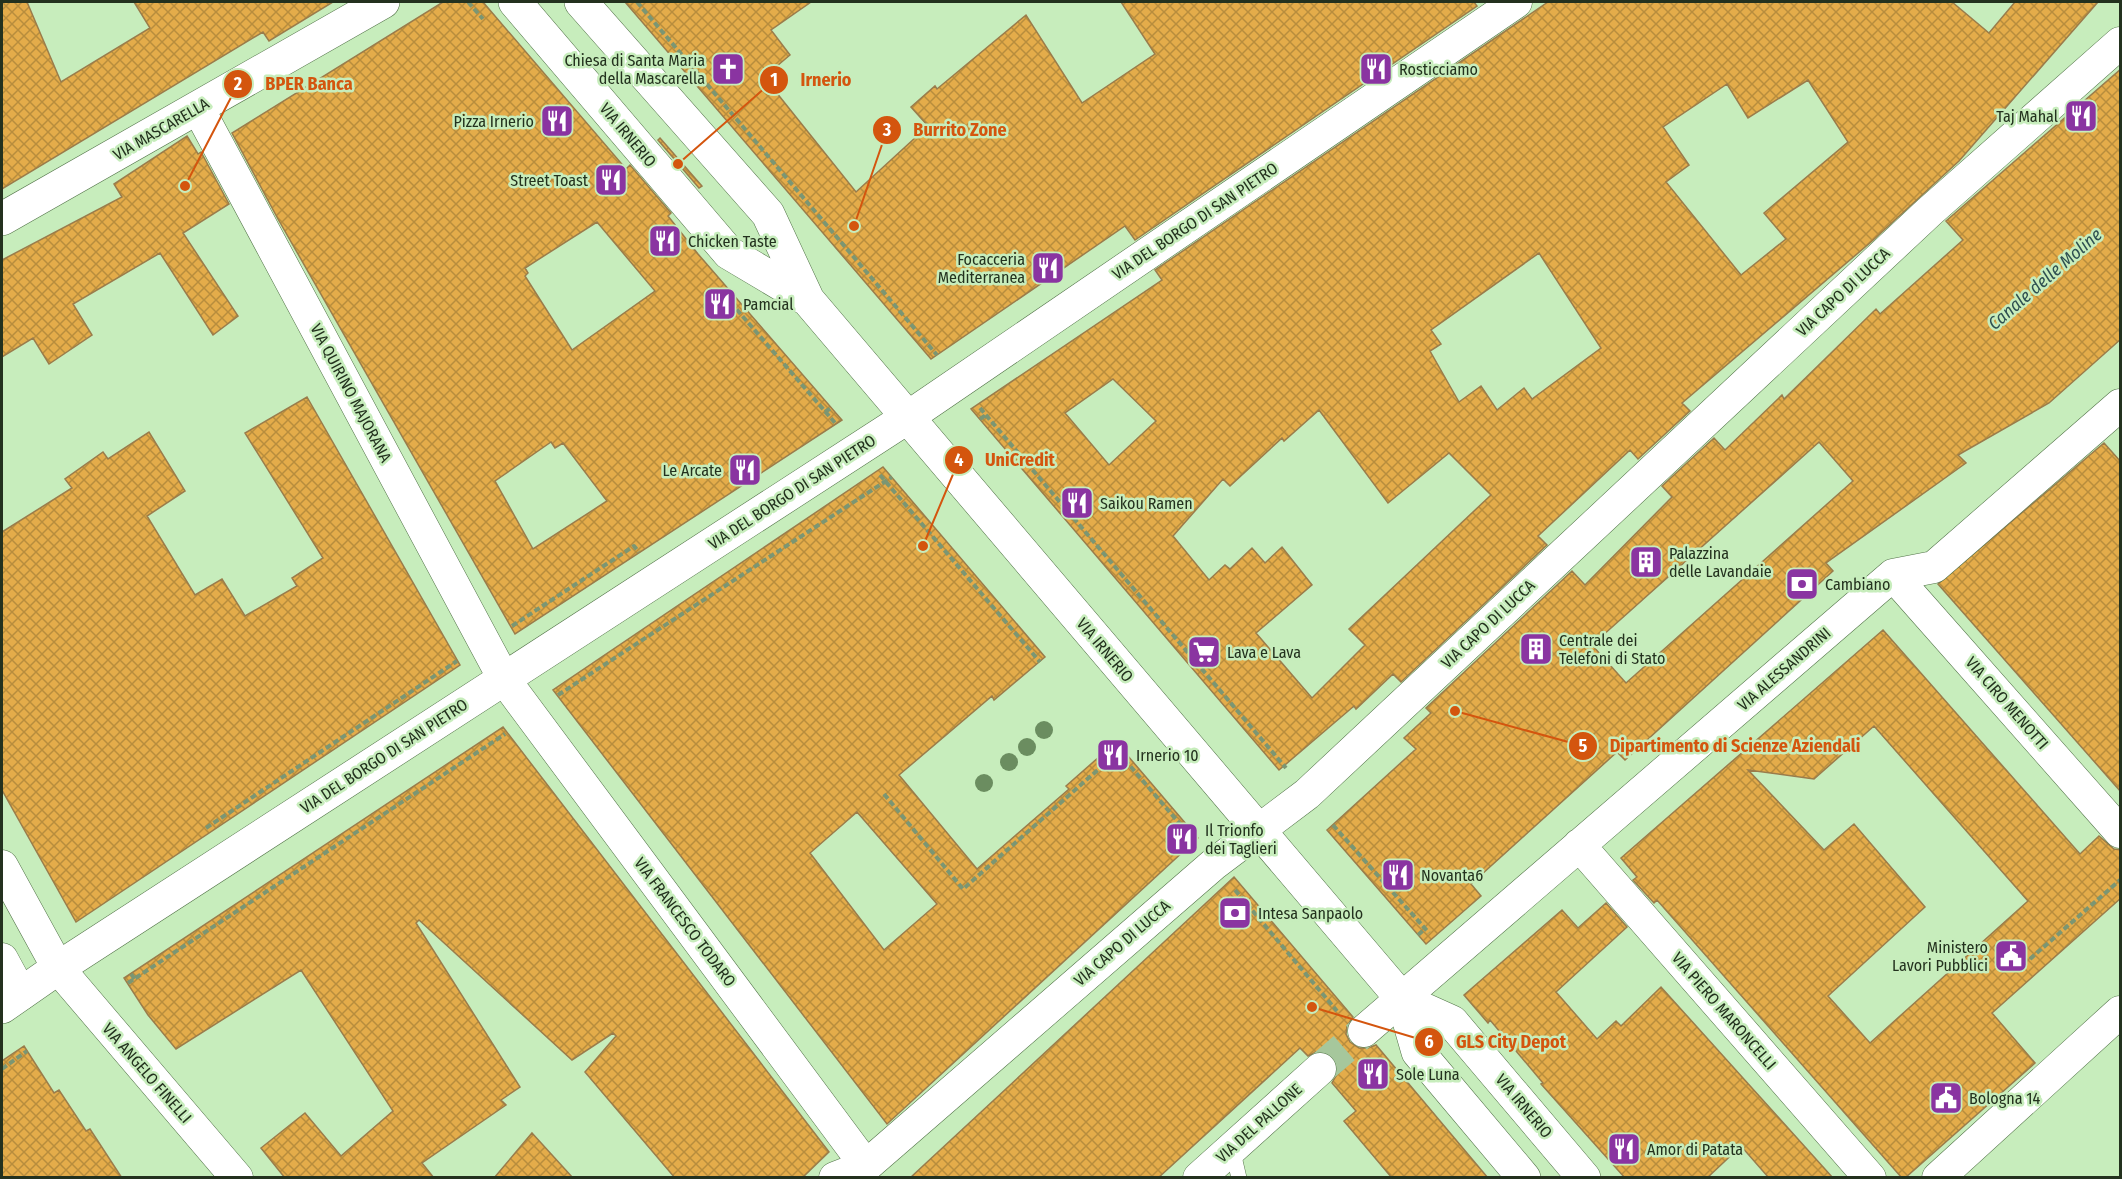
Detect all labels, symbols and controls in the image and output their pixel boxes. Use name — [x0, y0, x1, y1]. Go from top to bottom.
place label: Chiesa di Santa Maria della Mascarella — [564, 51, 705, 88]
church icon: Chiesa di Santa Maria della Mascarella — [710, 51, 746, 87]
restaurant icon: Rosticciamo — [1358, 51, 1394, 87]
place label: Rosticciamo — [1399, 60, 1478, 79]
callout: Irnerio — [759, 62, 864, 98]
callout: BPER Banca — [223, 66, 365, 102]
text: 1 — [770, 69, 778, 91]
text: Irnerio — [801, 69, 852, 91]
text: 2 — [233, 73, 242, 95]
text: BPER Banca — [265, 73, 353, 95]
street label: VIA MASCARELLA — [110, 94, 213, 164]
restaurant icon: Taj Mahal — [2063, 98, 2099, 134]
street label: VIA IRNERIO — [596, 99, 660, 171]
restaurant icon: Pizza Irnerio — [539, 103, 575, 139]
place label: Taj Mahal — [1996, 107, 2058, 126]
place label: Pizza Irnerio — [453, 112, 534, 131]
callout: Burrito Zone — [872, 112, 1019, 148]
text: 3 — [882, 119, 892, 141]
text: Burrito Zone — [913, 119, 1007, 141]
street label: VIA DEL BORGO DI SAN PIETRO — [1109, 158, 1281, 284]
restaurant icon: Street Toast — [593, 162, 629, 198]
place label: Street Toast — [510, 171, 589, 190]
restaurant icon: Chicken Taste — [647, 223, 683, 259]
water label: Canale delle Moline — [1984, 223, 2107, 334]
place label: Chicken Taste — [688, 232, 777, 251]
street label: VIA CAPO DI LUCCA — [1792, 243, 1894, 340]
place label: Focacceria Mediterranea — [938, 250, 1025, 287]
restaurant icon: Focacceria Mediterranea — [1030, 250, 1066, 286]
restaurant icon: Pamcial — [702, 286, 738, 322]
place label: Pamcial — [743, 295, 793, 314]
street label: VIA QUIRINO MAJORANA — [306, 321, 396, 466]
street label: VIA DEL BORGO DI SAN PIETRO — [705, 431, 879, 553]
callout: UniCredit — [944, 442, 1067, 478]
text: 4 — [954, 449, 964, 471]
text: UniCredit — [985, 449, 1056, 471]
restaurant icon: Le Arcate — [727, 452, 763, 488]
place label: Le Arcate — [663, 461, 722, 480]
restaurant icon: Saikou Ramen — [1059, 485, 1095, 521]
place label: Saikou Ramen — [1100, 494, 1193, 513]
building icon: Palazzina delle Lavandaie — [1628, 544, 1664, 580]
place label: Palazzina delle Lavandaie — [1669, 544, 1772, 581]
bank icon: Cambiano — [1784, 566, 1820, 602]
street label: VIA CAPO DI LUCCA — [1437, 575, 1539, 672]
place label: Cambiano — [1825, 575, 1890, 594]
street label: VIA IRNERIO — [1073, 614, 1137, 686]
street label: VIA ALESSANDRINI — [1734, 623, 1834, 715]
building icon: Centrale dei Telefoni di Stato — [1518, 631, 1554, 667]
place label: Centrale dei Telefoni di Stato — [1559, 631, 1666, 668]
supermarket icon: Lava e Lava — [1186, 634, 1222, 670]
place label: Lava e Lava — [1227, 643, 1301, 662]
street label: VIA CIRO MENOTTI — [1962, 653, 2052, 753]
street label: VIA DEL BORGO DI SAN PIETRO — [297, 695, 471, 817]
callout: Dipartimento di Scienze Aziendali — [1568, 728, 1872, 764]
text: 5 — [1579, 735, 1588, 757]
text: Dipartimento di Scienze Aziendali — [1610, 735, 1860, 757]
restaurant icon: Irnerio 10 — [1095, 737, 1131, 773]
place label: Irnerio 10 — [1136, 746, 1198, 765]
restaurant icon: Il Trionfo dei Taglieri — [1164, 821, 1200, 857]
place label: Il Trionfo dei Taglieri — [1205, 821, 1277, 858]
street label: VIA FRANCESCO TODARO — [630, 854, 740, 990]
restaurant icon: Novanta6 — [1380, 857, 1416, 893]
place label: Novanta6 — [1421, 866, 1483, 885]
bank icon: Intesa Sanpaolo — [1217, 895, 1253, 931]
street label: VIA CAPO DI LUCCA — [1070, 896, 1174, 990]
place label: Intesa Sanpaolo — [1258, 904, 1363, 923]
place label: Ministero Lavori Pubblici — [1892, 938, 1988, 975]
public building icon: Ministero Lavori Pubblici — [1993, 938, 2029, 974]
street label: VIA PIERO MARONCELLI — [1668, 949, 1780, 1073]
street label: VIA ANGELO FINELLI — [98, 1019, 196, 1127]
callout: GLS City Depot — [1414, 1024, 1578, 1060]
text: 6 — [1424, 1031, 1434, 1053]
text: GLS City Depot — [1456, 1031, 1567, 1053]
restaurant icon: Sole Luna — [1355, 1056, 1391, 1092]
place label: Sole Luna — [1396, 1065, 1460, 1084]
street label: VIA IRNERIO — [1492, 1070, 1556, 1142]
street label: VIA DEL PALLONE — [1212, 1080, 1306, 1166]
public building icon: Bologna 14 — [1928, 1080, 1964, 1116]
place label: Bologna 14 — [1969, 1089, 2041, 1108]
restaurant icon: Amor di Patata — [1606, 1131, 1642, 1167]
place label: Amor di Patata — [1647, 1140, 1743, 1159]

